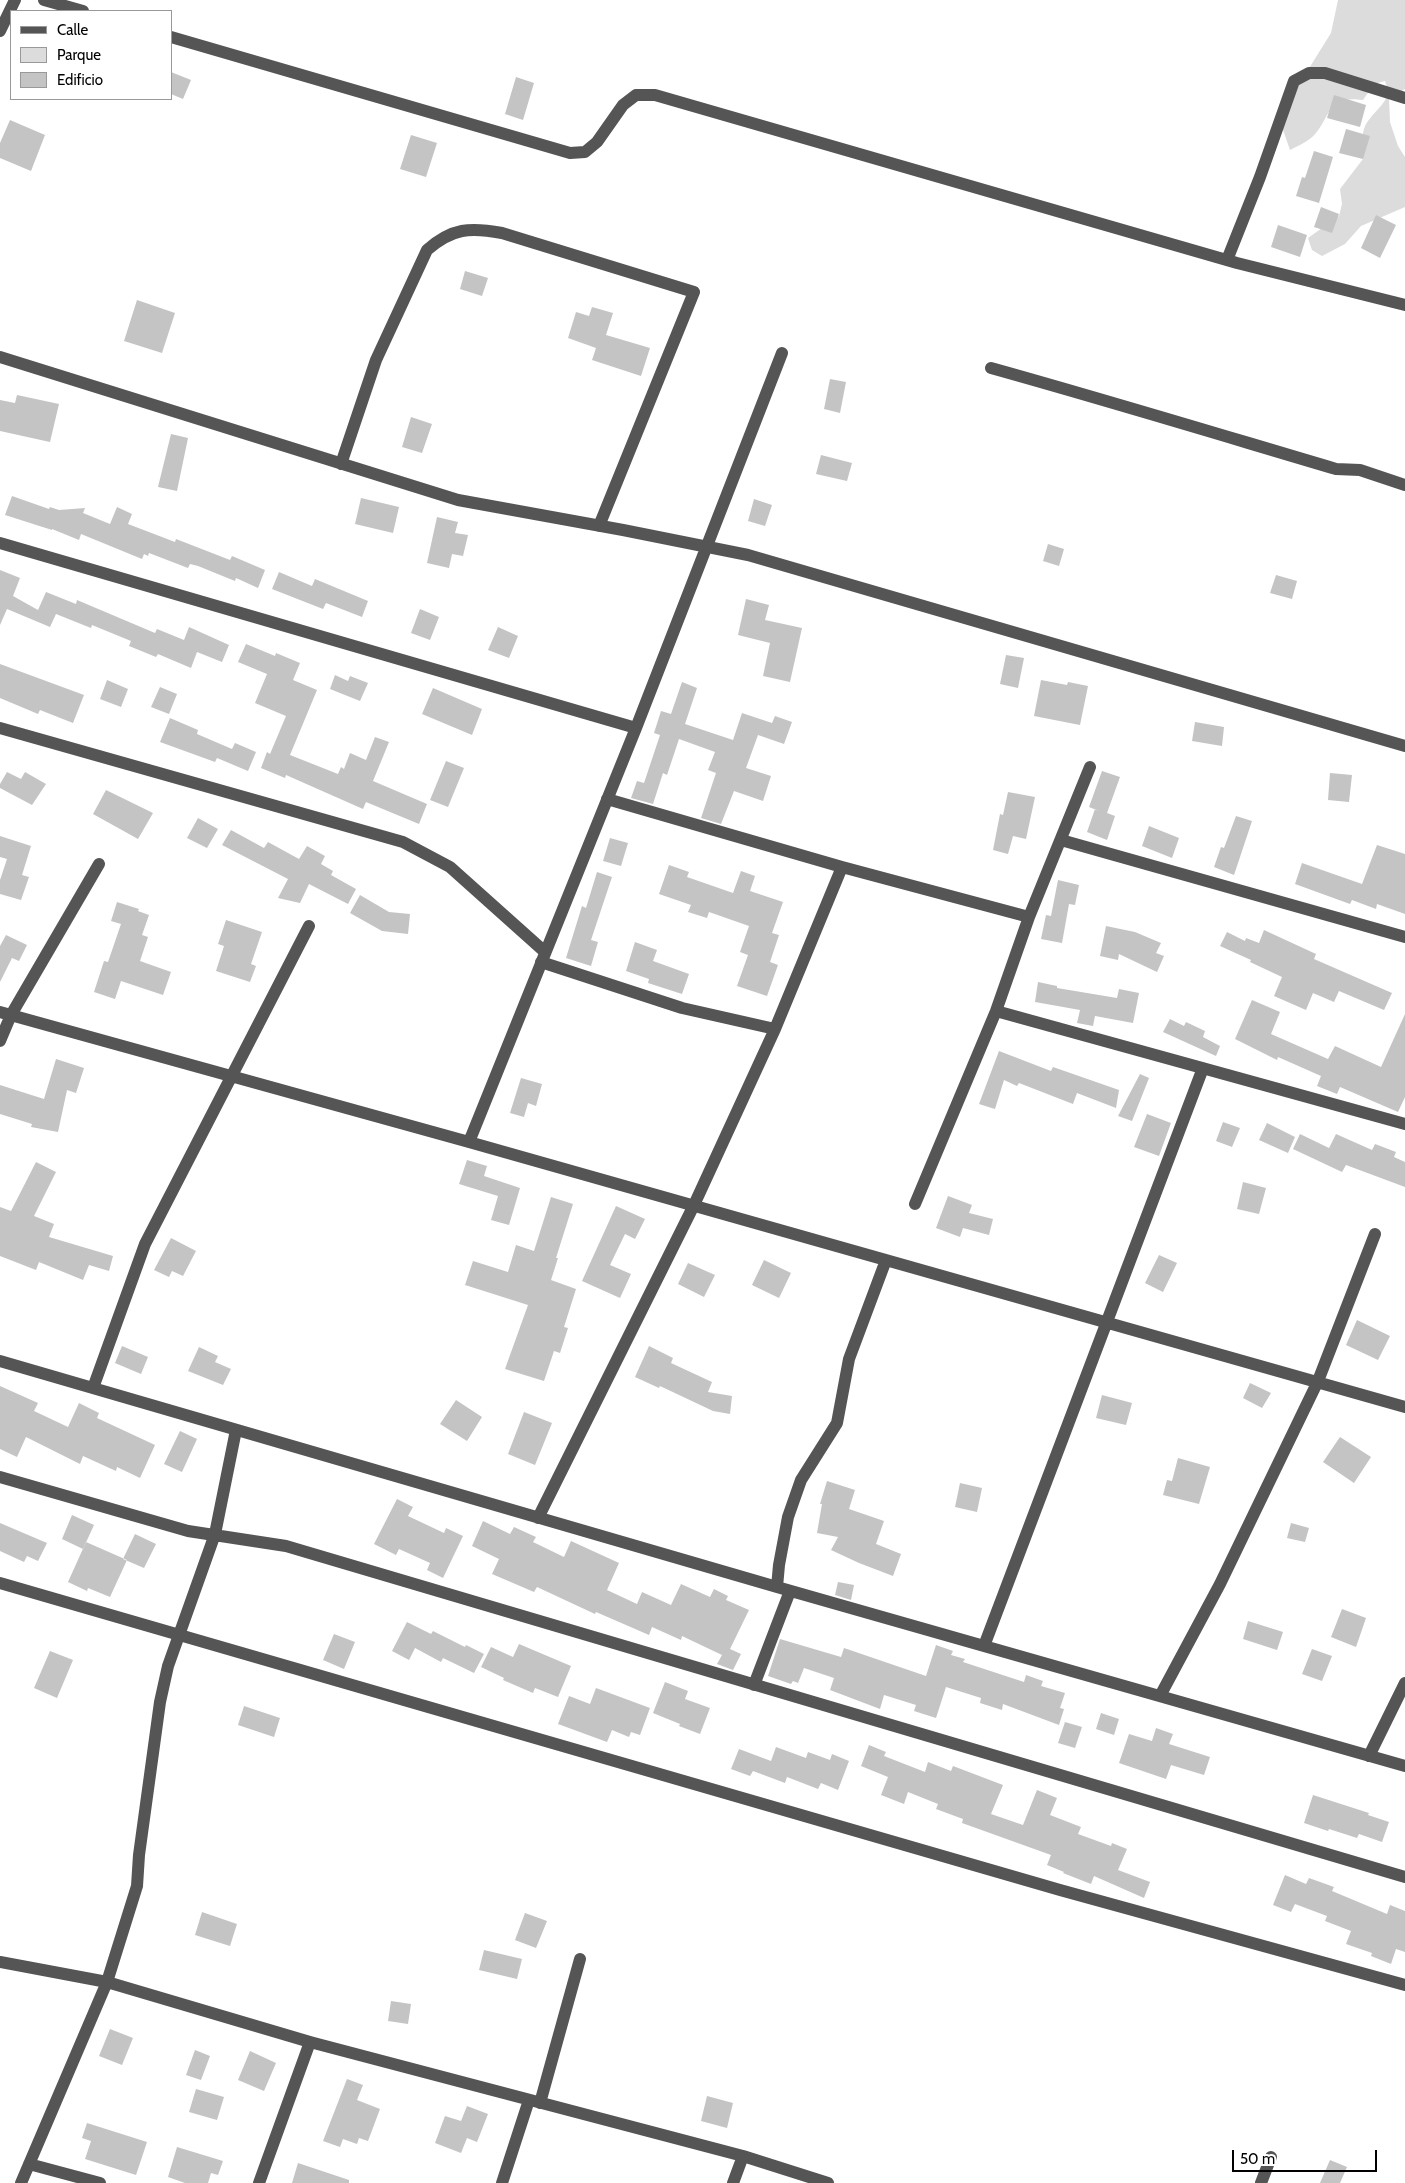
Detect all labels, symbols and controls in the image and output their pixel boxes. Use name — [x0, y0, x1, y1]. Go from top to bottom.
legend — [10, 10, 172, 100]
text: Calle — [57, 21, 88, 39]
text: Parque — [57, 46, 101, 64]
text: Edificio — [57, 71, 103, 89]
scale bar — [1235, 2140, 1380, 2172]
text: 50 m — [1240, 2150, 1275, 2168]

